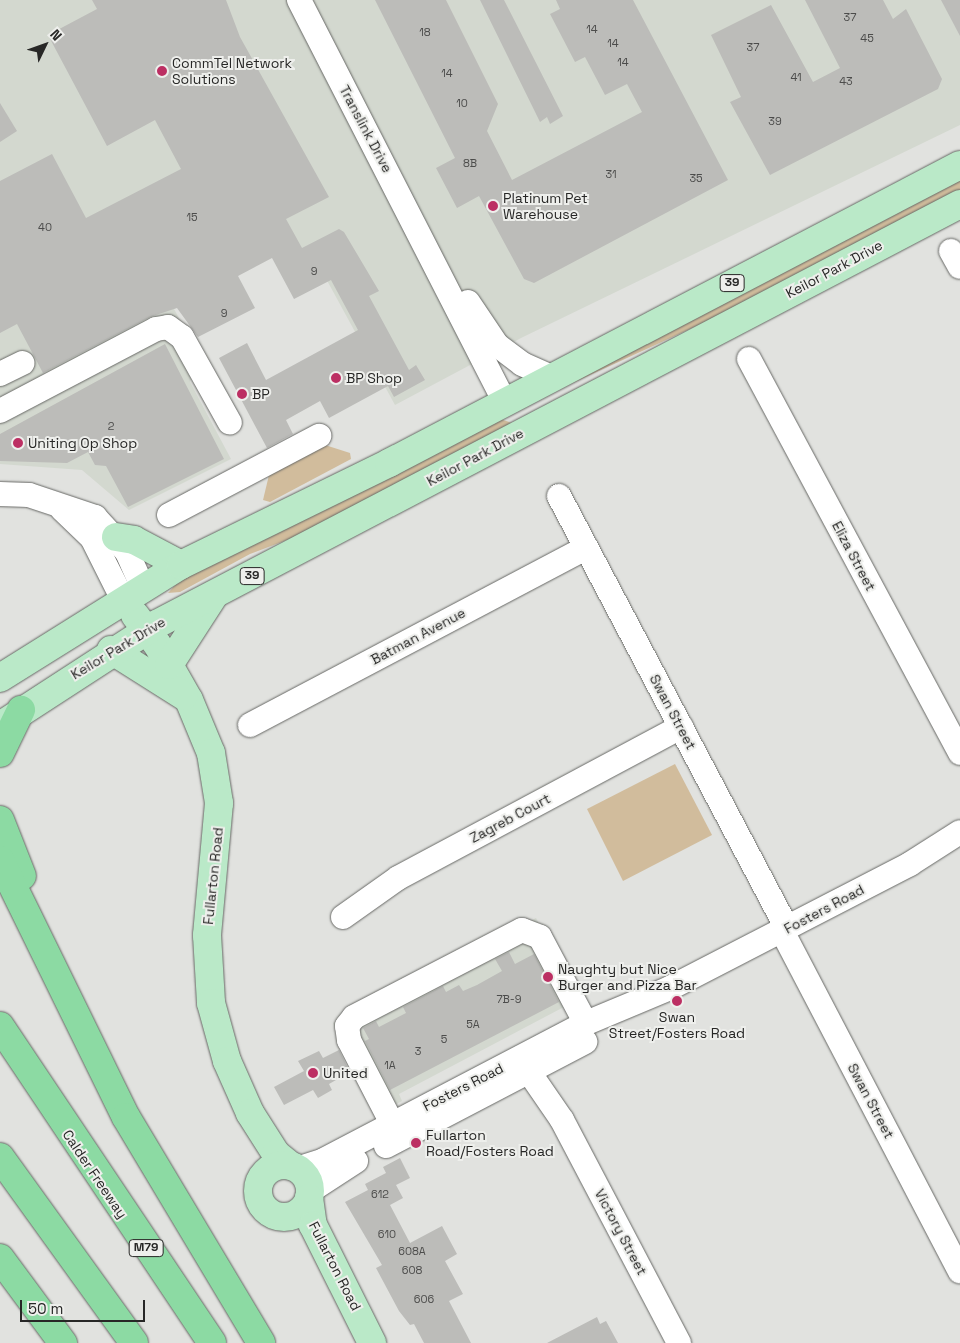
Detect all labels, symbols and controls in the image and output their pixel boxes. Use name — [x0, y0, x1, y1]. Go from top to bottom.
house number: 37 — [844, 10, 856, 24]
north arrow — [20, 20, 70, 70]
house number: 14 — [586, 22, 598, 36]
text: N — [46, 25, 66, 44]
house number: 18 — [419, 25, 431, 39]
house number: 45 — [860, 31, 874, 45]
house number: 14 — [607, 36, 619, 50]
house number: 37 — [747, 40, 759, 54]
place label: CommTel Network Solutions — [172, 55, 292, 88]
house number: 14 — [617, 55, 629, 69]
marker: CommTel Network Solutions — [156, 65, 168, 77]
house number: 14 — [441, 66, 453, 80]
house number: 41 — [790, 70, 802, 84]
house number: 43 — [839, 74, 853, 88]
street label: Translink Drive — [336, 83, 396, 175]
house number: 10 — [456, 96, 468, 110]
house number: 39 — [768, 114, 782, 128]
house number: 8B — [463, 156, 477, 170]
house number: 31 — [605, 167, 617, 181]
house number: 35 — [689, 171, 703, 185]
place label: Platinum Pet Warehouse — [503, 190, 588, 222]
marker: Platinum Pet Warehouse — [487, 200, 499, 212]
house number: 15 — [186, 210, 198, 224]
house number: 40 — [38, 220, 52, 234]
street label: Keilor Park Drive — [783, 236, 885, 302]
house number: 9 — [311, 264, 317, 278]
road number: 39 — [720, 274, 744, 292]
house number: 9 — [221, 306, 227, 320]
place label: BP Shop — [346, 370, 402, 386]
marker: BP Shop — [330, 372, 342, 384]
place label: BP — [252, 386, 270, 402]
marker: BP — [236, 388, 248, 400]
house number: 2 — [108, 419, 114, 433]
street label: Keilor Park Drive — [424, 424, 526, 490]
place label: Uniting Op Shop — [28, 435, 137, 451]
marker: Uniting Op Shop — [12, 437, 24, 449]
street label: Eliza Street — [829, 518, 879, 594]
road number: 39 — [240, 566, 264, 586]
street label: Batman Avenue — [368, 604, 468, 668]
street label: Keilor Park Drive — [68, 613, 168, 683]
street label: Swan Street — [646, 672, 700, 752]
street label: Zagreb Court — [467, 790, 553, 846]
street label: Fullarton Road — [200, 827, 226, 925]
street label: Fosters Road — [781, 881, 867, 937]
place label: Naughty but Nice Burger and Pizza Bar — [558, 961, 697, 994]
marker: Naughty but Nice Burger and Pizza Bar — [542, 971, 554, 983]
house number: 7B-9 — [496, 992, 522, 1006]
marker: Swan Street/Fosters Road — [671, 995, 683, 1007]
place label: Swan Street/Fosters Road — [609, 1009, 745, 1042]
house number: 5A — [466, 1017, 480, 1031]
house number: 5 — [441, 1032, 447, 1046]
house number: 3 — [415, 1044, 421, 1058]
house number: 1A — [384, 1058, 396, 1072]
street label: Fosters Road — [420, 1059, 506, 1115]
street label: Swan Street — [844, 1061, 898, 1141]
place label: United — [323, 1065, 368, 1081]
marker: United — [307, 1067, 319, 1079]
street label: Calder Freeway — [59, 1127, 131, 1221]
place label: Fullarton Road/Fosters Road — [426, 1127, 554, 1160]
marker: Fullarton Road/Fosters Road — [410, 1137, 422, 1149]
street label: Victory Street — [591, 1186, 651, 1278]
house number: 612 — [371, 1187, 389, 1201]
street label: Fullarton Road — [305, 1219, 365, 1313]
house number: 610 — [378, 1227, 396, 1241]
road number: M79 — [128, 1238, 164, 1258]
house number: 608A — [398, 1244, 426, 1258]
house number: 608 — [402, 1263, 422, 1277]
scale bar — [22, 1290, 148, 1322]
house number: 606 — [414, 1292, 434, 1306]
text: 50 m — [28, 1299, 63, 1318]

